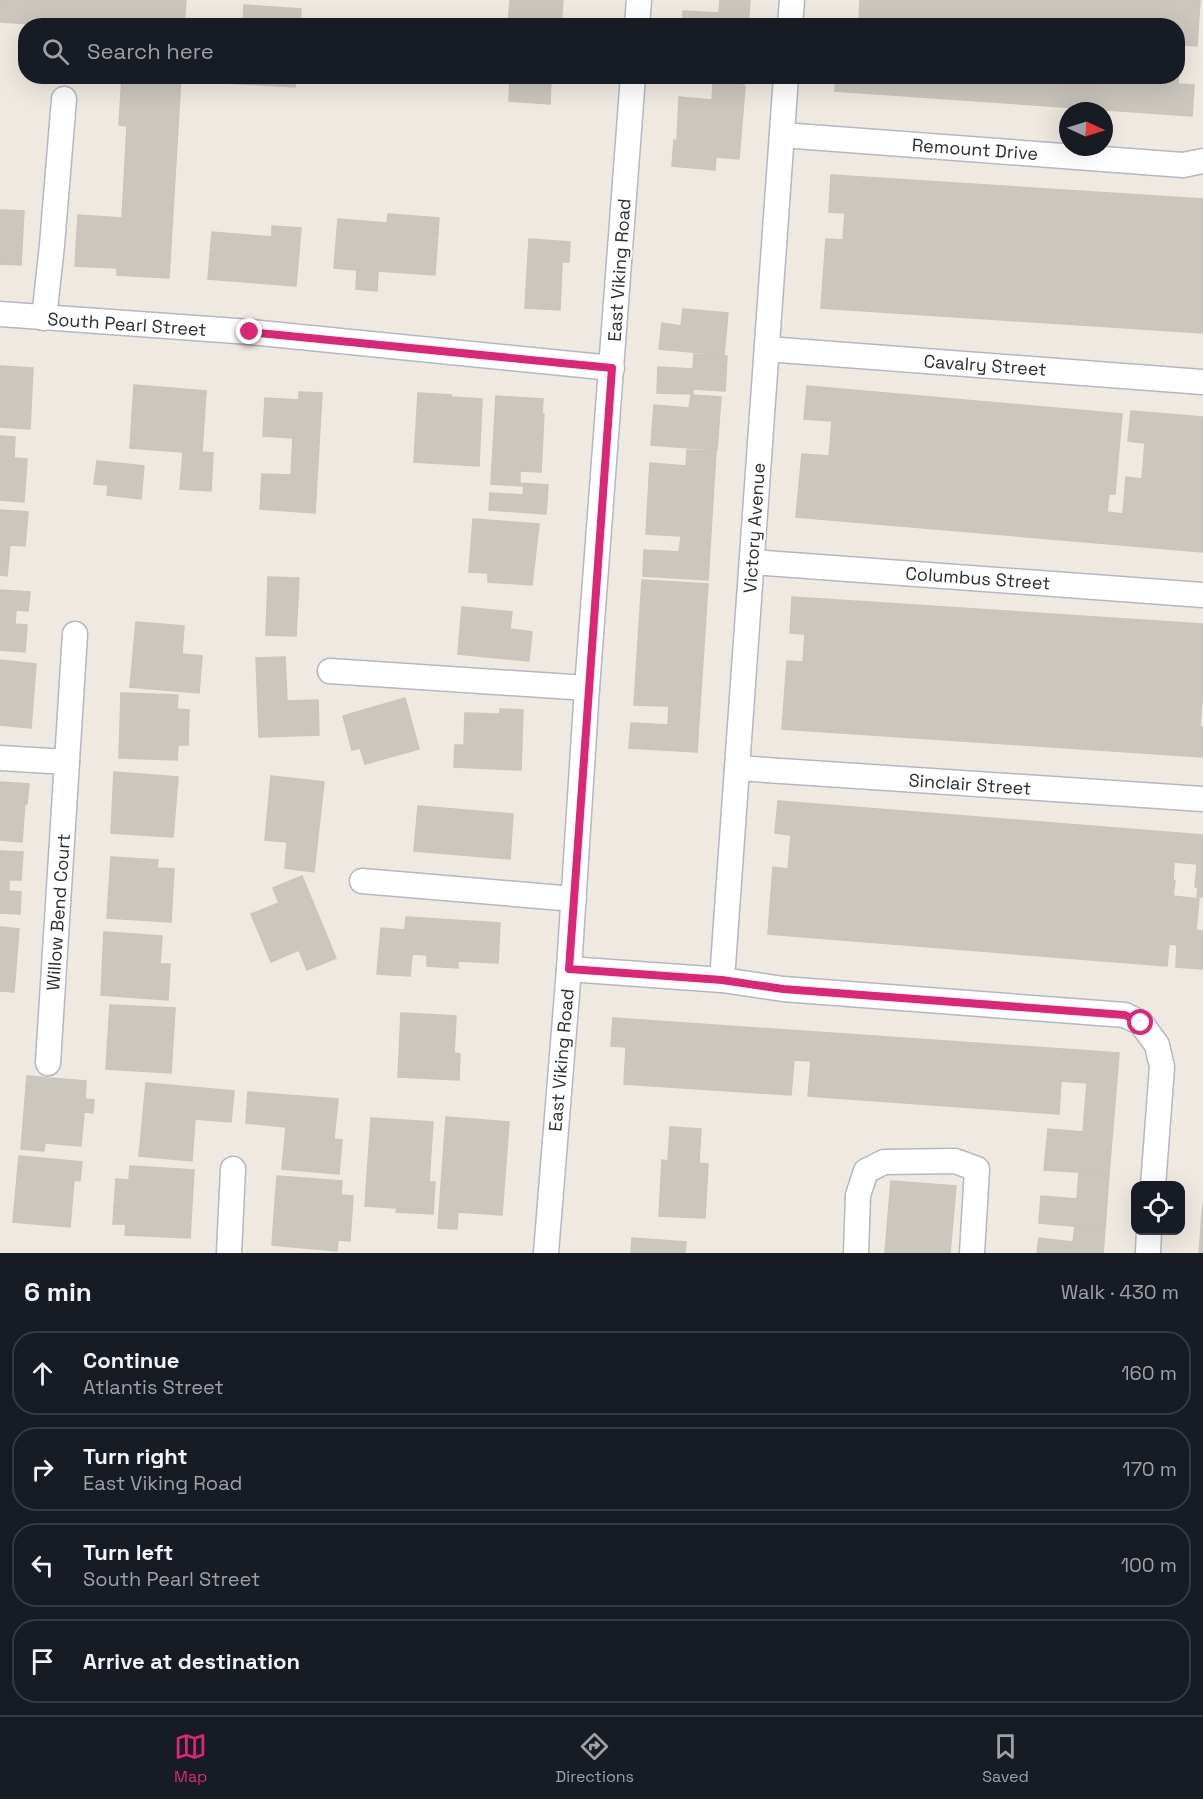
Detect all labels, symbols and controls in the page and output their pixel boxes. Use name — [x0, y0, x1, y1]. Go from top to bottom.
search box — [18, 18, 1185, 84]
icon: search — [39, 35, 72, 68]
text: Search here — [87, 37, 214, 65]
north arrow — [1059, 102, 1113, 156]
street label: Remount Drive — [911, 133, 1039, 165]
street label: East Viking Road — [603, 198, 635, 342]
street label: South Pearl Street — [47, 307, 207, 341]
route end — [236, 318, 262, 344]
street label: Cavalry Street — [923, 349, 1047, 381]
street label: Victory Avenue — [738, 462, 770, 594]
street label: Columbus Street — [905, 561, 1051, 595]
street label: Sinclair Street — [908, 768, 1032, 800]
street label: Willow Bend Court — [41, 833, 75, 991]
street label: East Viking Road — [543, 988, 579, 1132]
route start — [1127, 1009, 1153, 1035]
map controls — [1131, 1181, 1185, 1235]
button: locate — [1131, 1181, 1185, 1235]
text: 6 min — [24, 1275, 92, 1309]
text: Walk · 430 m — [1061, 1279, 1179, 1305]
text: Continue — [83, 1346, 179, 1374]
icon: ahead — [26, 1357, 59, 1390]
text: 160 m — [1121, 1360, 1177, 1386]
text: Atlantis Street — [83, 1374, 224, 1400]
text: Turn right — [83, 1442, 188, 1470]
icon: right — [26, 1453, 59, 1486]
text: 170 m — [1122, 1456, 1177, 1482]
text: East Viking Road — [83, 1470, 242, 1496]
text: Turn left — [83, 1538, 173, 1566]
icon: left — [26, 1549, 59, 1582]
text: 100 m — [1121, 1552, 1177, 1578]
text: South Pearl Street — [83, 1566, 260, 1592]
icon: arrive — [26, 1645, 59, 1678]
text: Arrive at destination — [83, 1647, 300, 1675]
tab: Map — [174, 1730, 207, 1787]
tab: Directions — [556, 1730, 634, 1787]
tab: Saved — [982, 1730, 1029, 1787]

